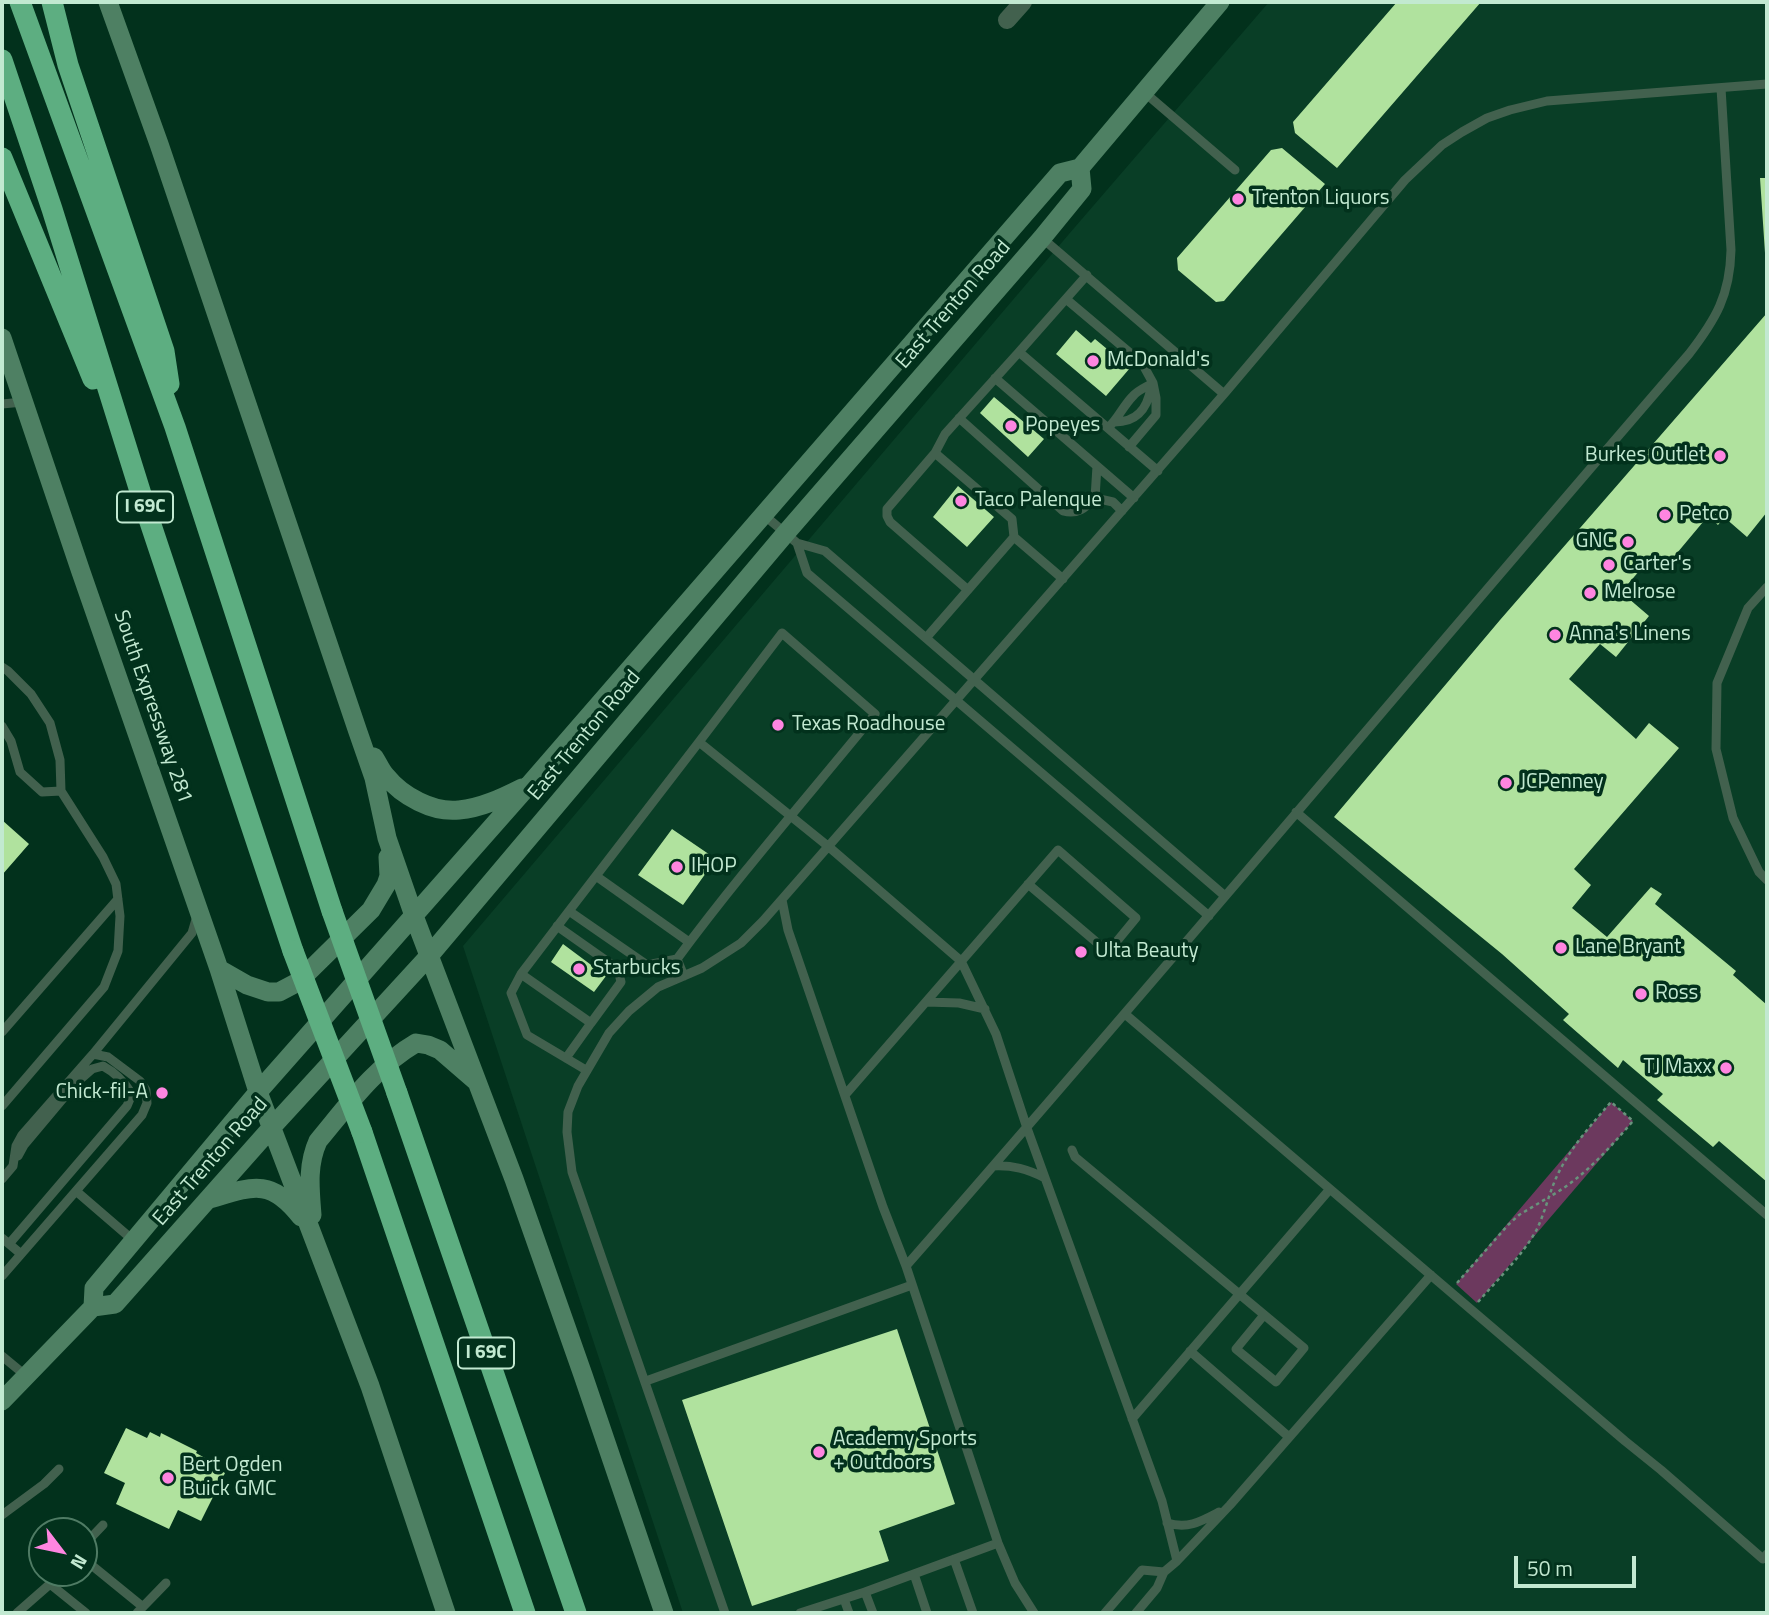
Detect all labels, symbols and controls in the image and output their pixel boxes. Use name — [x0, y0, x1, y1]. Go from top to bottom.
place label: Trenton Liquors — [1252, 186, 1389, 212]
marker: Trenton Liquors — [1230, 191, 1246, 207]
street label: East Trenton Road — [891, 236, 1017, 374]
place label: McDonald's — [1107, 348, 1210, 374]
marker: McDonald's — [1085, 353, 1101, 369]
place label: Popeyes — [1025, 413, 1100, 439]
marker: Popeyes — [1003, 418, 1019, 434]
place label: Burkes Outlet — [1585, 443, 1706, 469]
marker: Burkes Outlet — [1712, 448, 1728, 464]
place label: Taco Palenque — [975, 488, 1102, 514]
road number: I 69C — [117, 492, 173, 522]
marker: Taco Palenque — [953, 493, 969, 509]
place label: Petco — [1679, 502, 1729, 528]
marker: Petco — [1657, 507, 1673, 523]
place label: GNC — [1575, 529, 1614, 555]
marker: GNC — [1620, 534, 1636, 550]
place label: Carter's — [1623, 552, 1691, 578]
marker: Carter's — [1601, 557, 1617, 573]
place label: Melrose — [1604, 580, 1676, 606]
marker: Melrose — [1582, 585, 1598, 601]
street label: South Expressway 281 — [107, 607, 197, 807]
place label: Anna's Linens — [1569, 622, 1691, 648]
marker: Anna's Linens — [1547, 627, 1563, 643]
street label: East Trenton Road — [523, 666, 647, 806]
place label: Texas Roadhouse — [792, 712, 945, 738]
marker: Texas Roadhouse — [770, 717, 786, 733]
place label: JCPenney — [1520, 770, 1604, 796]
marker: JCPenney — [1498, 775, 1514, 791]
place label: IHOP — [691, 854, 737, 880]
marker: IHOP — [669, 859, 685, 875]
place label: Lane Bryant — [1575, 935, 1681, 961]
place label: Ulta Beauty — [1095, 939, 1199, 965]
marker: Lane Bryant — [1553, 940, 1569, 956]
marker: Ulta Beauty — [1073, 944, 1089, 960]
place label: Starbucks — [593, 956, 681, 982]
marker: Starbucks — [571, 961, 587, 977]
place label: Ross — [1655, 981, 1698, 1007]
marker: Ross — [1633, 986, 1649, 1002]
place label: TJ Maxx — [1644, 1055, 1712, 1081]
marker: TJ Maxx — [1718, 1060, 1734, 1076]
place label: Chick-fil-A — [55, 1080, 148, 1106]
marker: Chick-fil-A — [154, 1085, 170, 1101]
street label: East Trenton Road — [148, 1093, 274, 1231]
road number: I 69C — [458, 1338, 514, 1368]
place label: Academy Sports + Outdoors — [833, 1427, 977, 1477]
marker: Academy Sports + Outdoors — [811, 1444, 827, 1460]
place label: Bert Ogden Buick GMC — [182, 1453, 282, 1503]
marker: Bert Ogden Buick GMC — [160, 1470, 176, 1486]
north arrow — [28, 1517, 98, 1587]
scale bar — [1517, 1542, 1640, 1586]
text: N — [64, 1549, 95, 1576]
text: 50 m — [1527, 1552, 1573, 1584]

